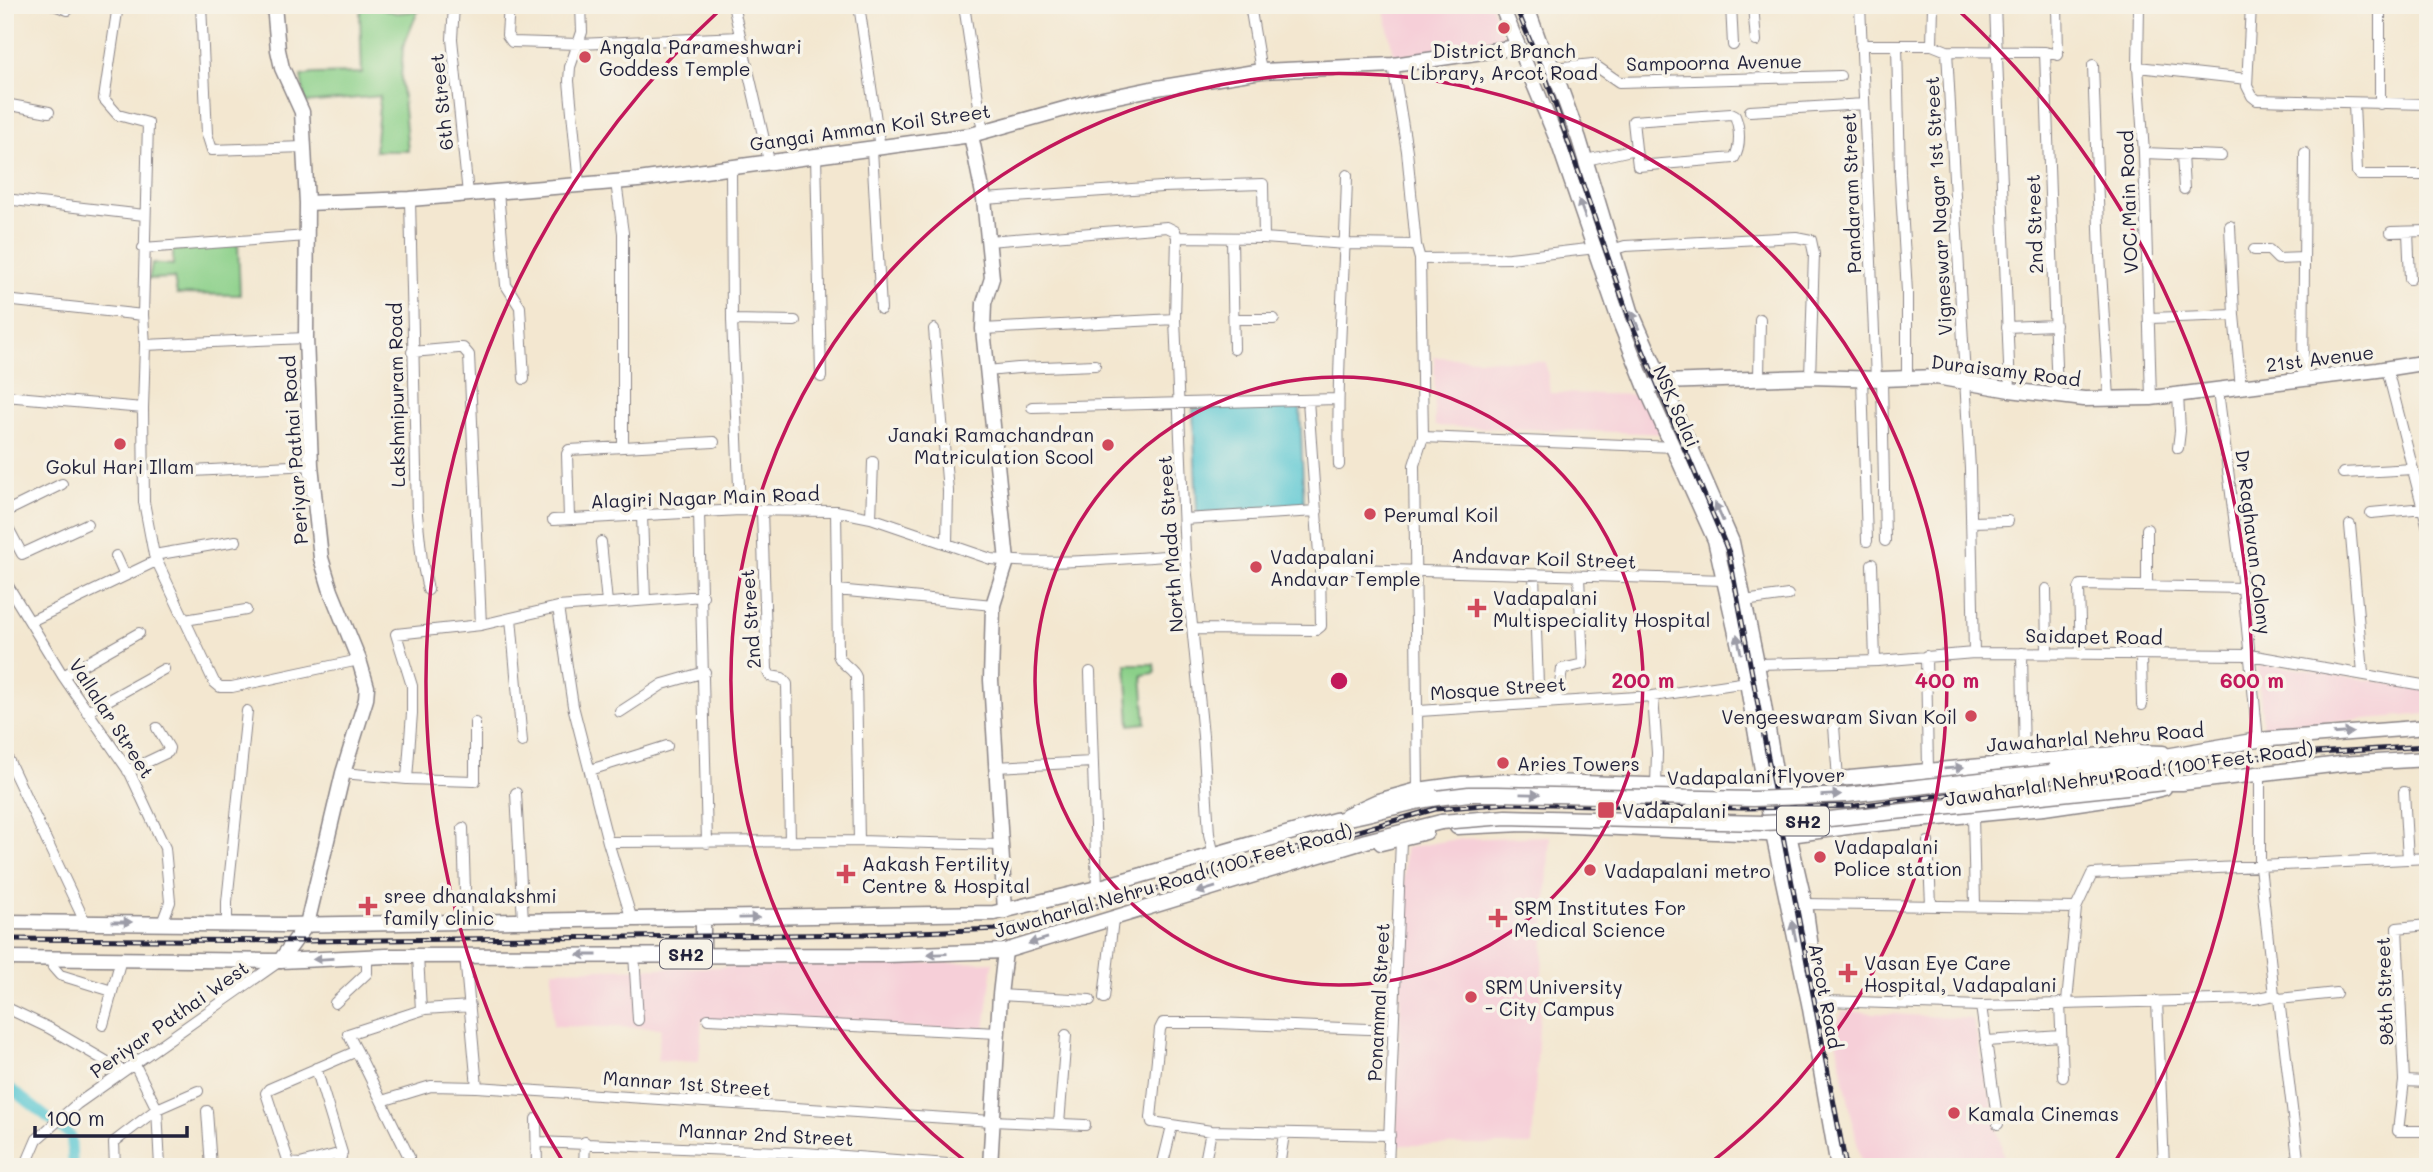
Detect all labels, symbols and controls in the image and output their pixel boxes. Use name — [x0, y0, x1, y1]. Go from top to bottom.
marker: District Branch Library, Arcot Road — [1496, 20, 1512, 36]
place label: Angala Parameshwari Goddess Temple — [599, 34, 802, 81]
place label: District Branch Library, Arcot Road — [1410, 38, 1598, 85]
street label: Sampoorna Avenue — [1626, 48, 1802, 76]
marker: Angala Parameshwari Goddess Temple — [577, 49, 593, 65]
street label: 6th Street — [423, 52, 459, 152]
street label: Vigneswar Nagar 1st Street — [1919, 76, 1957, 336]
street label: Gangai Amman Koil Street — [748, 98, 992, 156]
street label: Pandaram Street — [1836, 112, 1866, 274]
street label: VOC Main Road — [2113, 130, 2143, 274]
street label: 2nd Street — [2020, 174, 2048, 274]
one-way arrow — [1576, 198, 1587, 219]
street label: Lakshmipuram Road — [382, 302, 410, 488]
one-way arrow — [1629, 310, 1641, 330]
street label: 21st Avenue — [2265, 339, 2375, 377]
street label: Duraisamy Road — [1930, 348, 2082, 392]
street label: Periyar Pathai Road — [275, 355, 313, 545]
street label: NSK Salai — [1648, 361, 1706, 451]
place label: Janaki Ramachandran Matriculation Scool — [888, 422, 1094, 469]
marker: Gokul Hari Illam — [112, 436, 128, 452]
marker: Janaki Ramachandran Matriculation Scool — [1100, 437, 1116, 453]
street label: Dr Raghavan Colony — [2230, 448, 2278, 636]
place label: Gokul Hari Illam — [46, 454, 194, 479]
street label: North Mada Street — [1151, 455, 1189, 633]
street label: Alagiri Nagar Main Road — [590, 481, 820, 513]
place label: Perumal Koil — [1384, 502, 1499, 527]
one-way arrow — [1713, 502, 1725, 522]
marker: Perumal Koil — [1362, 506, 1378, 522]
street label: Andavar Koil Street — [1451, 542, 1637, 574]
place label: Vadapalani Andavar Temple — [1270, 544, 1421, 591]
marker: Vadapalani Andavar Temple — [1248, 559, 1264, 575]
street label: 2nd Street — [734, 568, 766, 670]
place label: Vadapalani Multispeciality Hospital — [1493, 585, 1711, 632]
marker: Vadapalani Multispeciality Hospital — [1467, 598, 1487, 618]
street label: Saidapet Road — [2025, 622, 2163, 650]
one-way arrow — [1733, 633, 1744, 655]
street label: Vallalar Street — [64, 653, 160, 783]
text: 200 m — [1612, 666, 1674, 693]
text: 400 m — [1915, 666, 1979, 693]
text: 600 m — [2220, 666, 2284, 693]
centre of rings — [1327, 669, 1351, 693]
street label: Mosque Street — [1429, 671, 1567, 705]
place label: Vengeeswaram Sivan Koil — [1721, 704, 1957, 729]
marker: Vengeeswaram Sivan Koil — [1963, 708, 1979, 724]
street label: Jawaharlal Nehru Road — [1985, 717, 2205, 757]
one-way arrow — [2333, 727, 2355, 738]
street label: Jawaharlal Nehru Road (100 Feet Road) — [1943, 735, 2315, 811]
place label: Aries Towers — [1517, 751, 1640, 776]
marker: Aries Towers — [1495, 755, 1511, 771]
street label: Vadapalani Flyover — [1667, 762, 1845, 790]
one-way arrow — [1944, 762, 1966, 773]
one-way arrow — [1519, 789, 1541, 800]
one-way arrow — [1820, 790, 1842, 801]
place label: Vadapalani — [1622, 798, 1726, 823]
marker: Vadapalani — [1596, 800, 1616, 820]
road number: SH2 — [1777, 806, 1829, 836]
street label: Jawaharlal Nehru Road (100 Feet Road) — [991, 817, 1355, 943]
place label: Vadapalani Police station — [1834, 834, 1962, 881]
marker: Vadapalani Police station — [1812, 849, 1828, 865]
place label: Aakash Fertility Centre & Hospital — [862, 851, 1030, 898]
place label: Vadapalani metro — [1604, 858, 1771, 883]
marker: Vadapalani metro — [1582, 862, 1598, 878]
marker: Aakash Fertility Centre & Hospital — [836, 864, 856, 884]
place label: sree dhanalakshmi family clinic — [384, 883, 557, 930]
one-way arrow — [1196, 886, 1217, 896]
place label: SRM Institutes For Medical Science — [1514, 895, 1686, 942]
marker: sree dhanalakshmi family clinic — [358, 896, 378, 916]
marker: SRM Institutes For Medical Science — [1488, 908, 1508, 928]
one-way arrow — [738, 912, 760, 924]
one-way arrow — [112, 916, 134, 928]
one-way arrow — [1789, 920, 1800, 942]
street label: Ponammal Street — [1361, 922, 1395, 1082]
street label: 98th Street — [2370, 936, 2398, 1046]
one-way arrow — [1028, 937, 1049, 947]
road number: SH2 — [660, 939, 712, 968]
street label: Arcot Road — [1804, 941, 1848, 1051]
one-way arrow — [926, 948, 948, 959]
one-way arrow — [576, 949, 598, 961]
place label: Vasan Eye Care Hospital, Vadapalani — [1864, 950, 2057, 997]
one-way arrow — [312, 954, 334, 965]
street label: Periyar Pathai West — [85, 955, 253, 1083]
marker: Vasan Eye Care Hospital, Vadapalani — [1838, 963, 1858, 983]
place label: SRM University - City Campus — [1485, 974, 1623, 1021]
marker: SRM University - City Campus — [1463, 989, 1479, 1005]
street label: Mannar 1st Street — [602, 1065, 772, 1101]
scale bar — [35, 1095, 187, 1139]
place label: Kamala Cinemas — [1968, 1101, 2119, 1126]
text: 100 m — [46, 1104, 105, 1131]
marker: Kamala Cinemas — [1946, 1105, 1962, 1121]
street label: Mannar 2nd Street — [678, 1117, 854, 1151]

